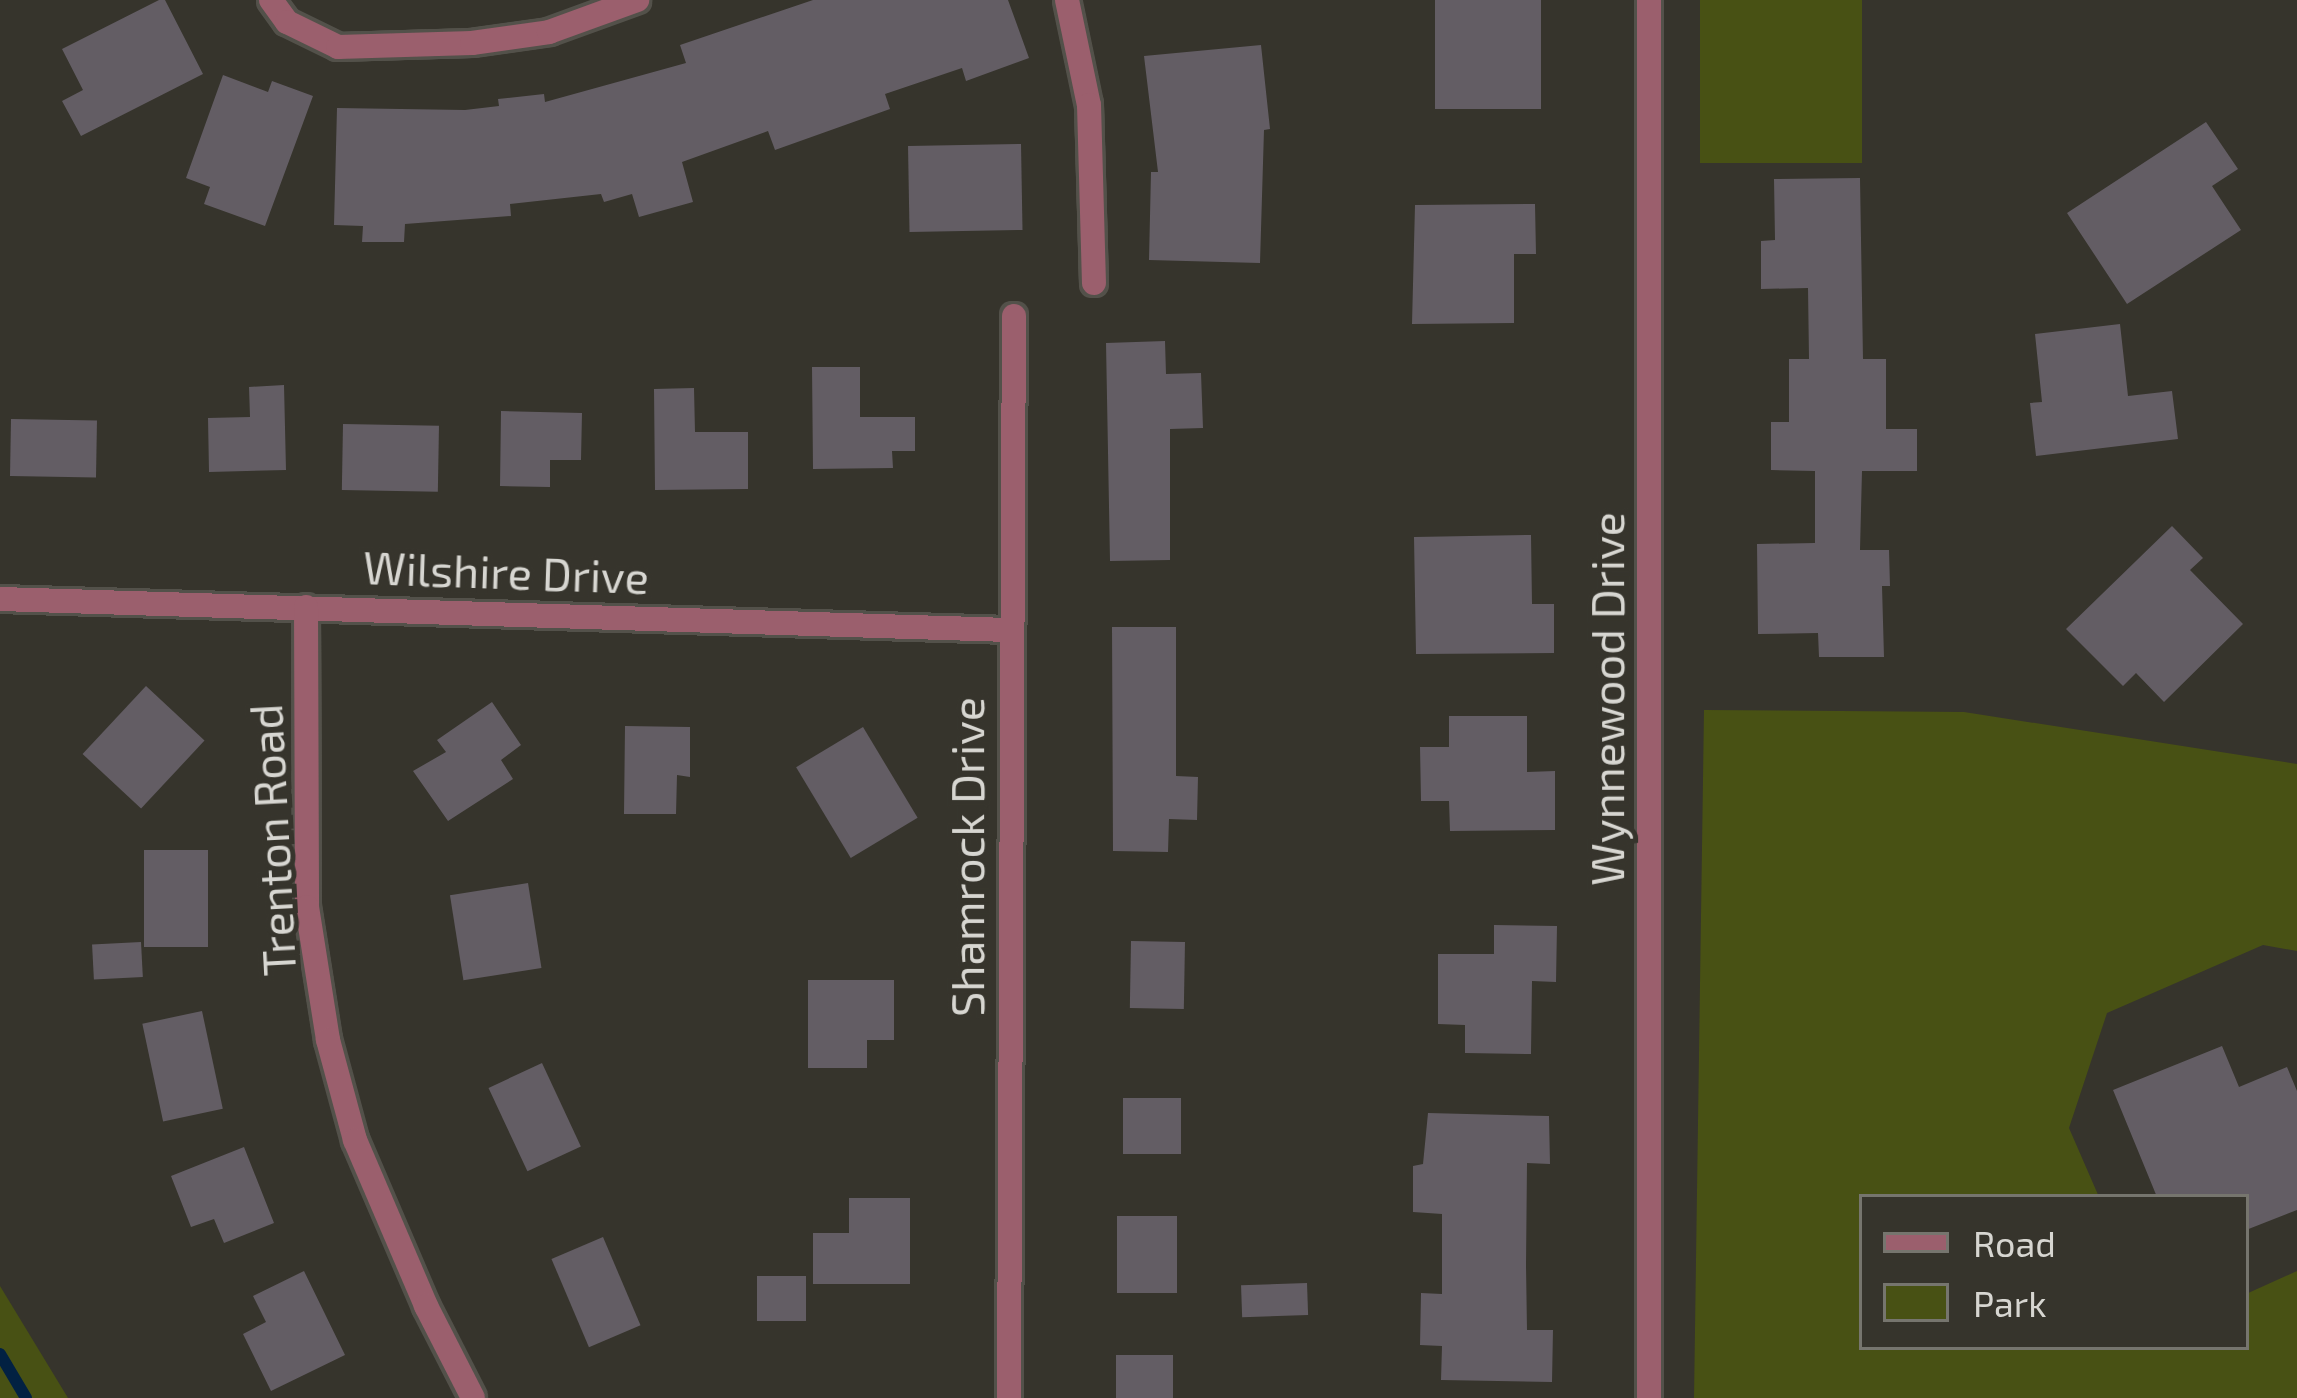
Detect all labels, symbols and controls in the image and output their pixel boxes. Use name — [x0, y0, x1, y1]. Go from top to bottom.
street label: Wynnewood Drive — [1580, 512, 1634, 886]
street label: Wilshire Drive — [362, 540, 650, 604]
street label: Shamrock Drive — [940, 697, 994, 1017]
street label: Trenton Road — [238, 703, 306, 977]
legend — [1859, 1194, 2249, 1350]
text: Road — [1973, 1221, 2056, 1264]
text: Park — [1973, 1281, 2047, 1324]

